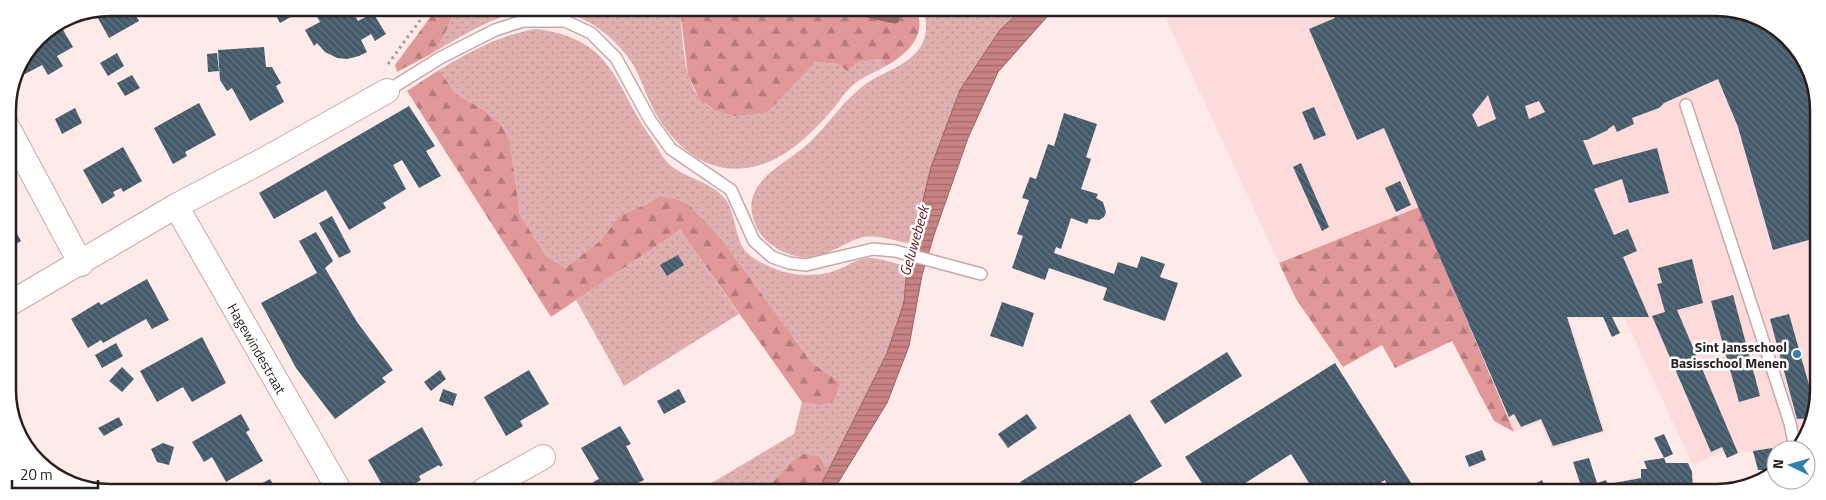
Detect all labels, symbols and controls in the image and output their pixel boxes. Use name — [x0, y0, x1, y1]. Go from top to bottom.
water label: Geluwebeek — [893, 201, 936, 279]
street label: Hagewindestraat — [223, 299, 292, 398]
place label: Sint Jansschool Basisschool Menen — [1670, 336, 1787, 373]
marker: Sint Jansschool Basisschool Menen — [1791, 348, 1803, 360]
north arrow — [1766, 440, 1816, 490]
scale bar — [12, 458, 99, 490]
text: N — [1767, 458, 1788, 470]
text: 20 m — [20, 463, 53, 486]

